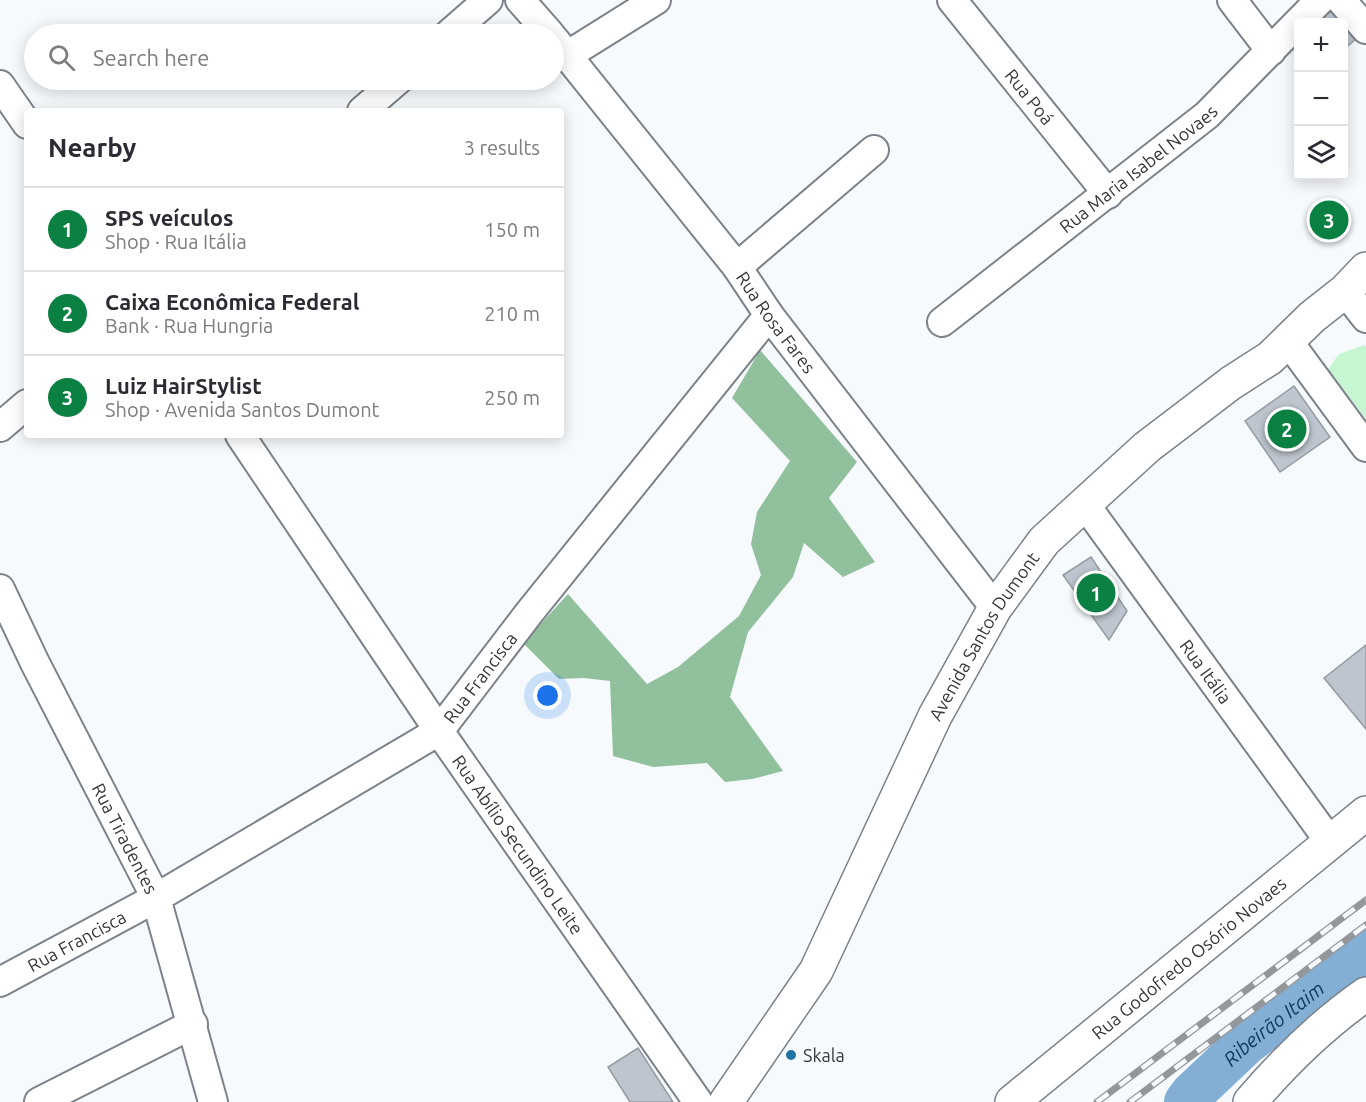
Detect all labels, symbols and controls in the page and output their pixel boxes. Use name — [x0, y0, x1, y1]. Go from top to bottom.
map controls — [1294, 18, 1348, 180]
button: + — [1294, 18, 1348, 72]
search box — [24, 24, 564, 90]
icon: search — [45, 41, 78, 74]
text: Search here — [93, 45, 209, 70]
street label: Rua Poá — [1001, 65, 1058, 128]
button: − — [1294, 72, 1348, 126]
street label: Rua Maria Isabel Novaes — [1055, 101, 1221, 236]
button: layers — [1294, 126, 1348, 180]
text: Nearby — [48, 133, 136, 162]
text: 3 results — [464, 136, 540, 159]
pin: 3 — [1310, 198, 1348, 242]
text: SPS veículos — [105, 205, 233, 230]
text: 1 — [62, 218, 73, 241]
text: 150 m — [484, 218, 540, 241]
text: Shop · Rua Itália — [105, 230, 247, 253]
street label: Rua Rosa Fares — [733, 268, 820, 377]
text: Caixa Econômica Federal — [105, 289, 359, 314]
text: 2 — [62, 302, 73, 325]
text: 210 m — [484, 302, 540, 325]
text: Bank · Rua Hungria — [105, 314, 273, 337]
text: Luiz HairStylist — [105, 373, 262, 398]
text: 3 — [62, 386, 73, 409]
text: 250 m — [484, 386, 540, 409]
text: Shop · Avenida Santos Dumont — [105, 398, 379, 421]
pin: 2 — [1268, 406, 1306, 452]
street label: Avenida Santos Dumont — [925, 548, 1043, 724]
pin: 1 — [1076, 570, 1116, 616]
street label: Rua Francisca — [439, 628, 521, 727]
street label: Rua Itália — [1176, 635, 1236, 707]
your location — [533, 681, 562, 710]
street label: Rua Abílio Secundino Leite — [449, 751, 588, 938]
street label: Rua Tiradentes — [89, 780, 162, 897]
street label: Rua Godofredo Osório Novaes — [1088, 873, 1290, 1043]
street label: Rua Francisca — [24, 906, 129, 975]
water label: Ribeirão Itaim — [1218, 976, 1328, 1070]
place label: Skala — [803, 1045, 845, 1065]
marker: Skala — [784, 1048, 798, 1062]

